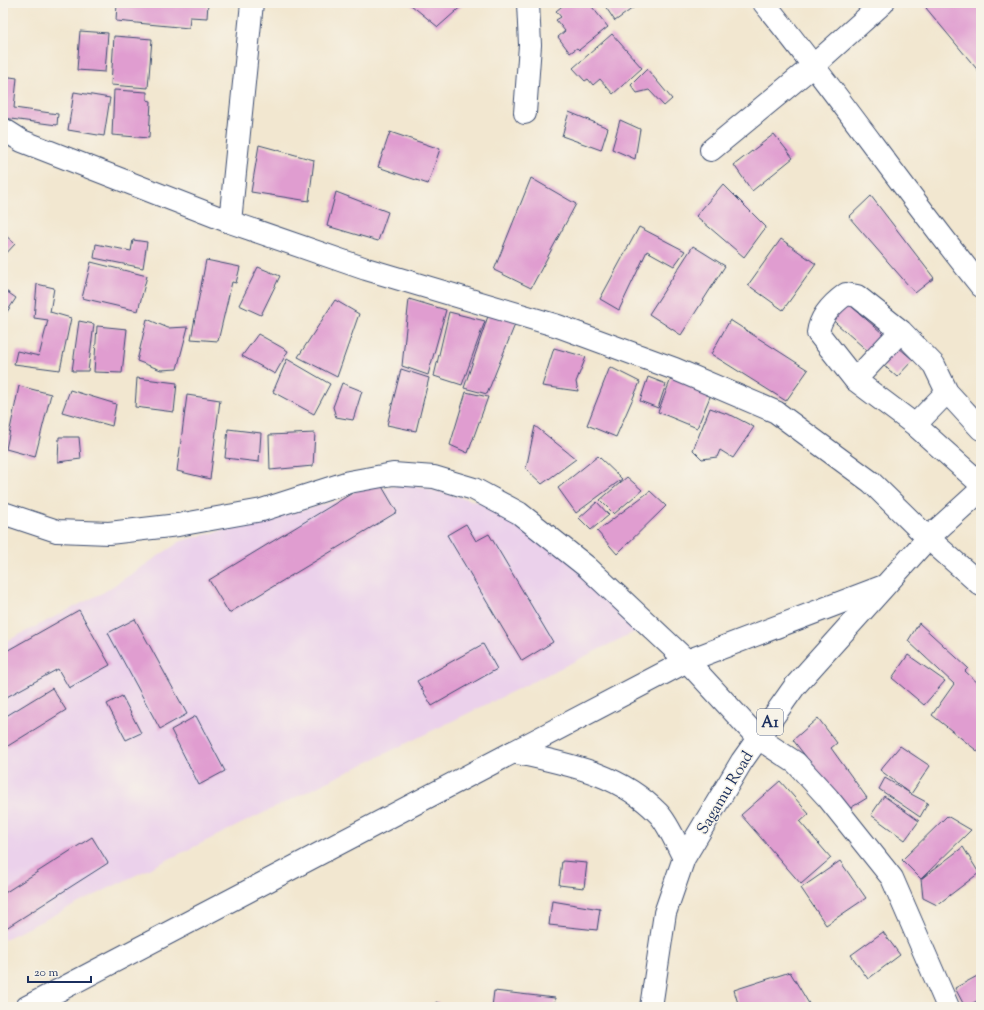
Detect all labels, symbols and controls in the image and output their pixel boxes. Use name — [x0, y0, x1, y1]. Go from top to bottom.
road number: A1 — [757, 709, 783, 735]
street label: Sagamu Road — [692, 747, 760, 839]
scale bar — [28, 958, 91, 984]
text: 20 m — [34, 964, 59, 982]

